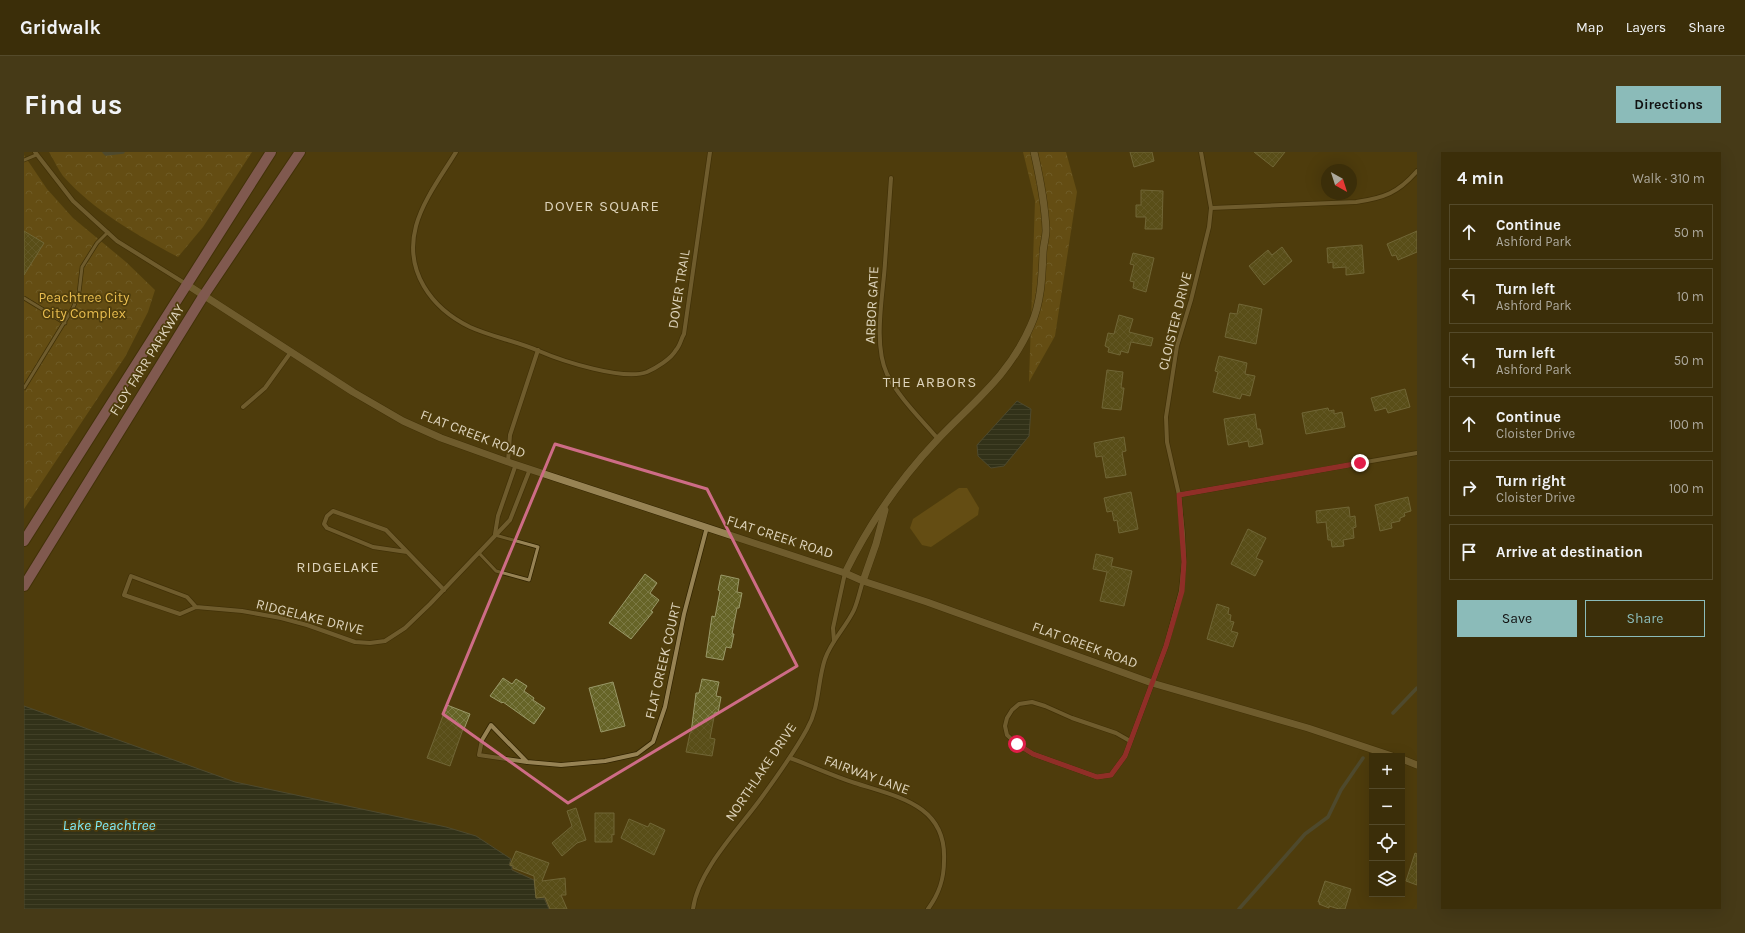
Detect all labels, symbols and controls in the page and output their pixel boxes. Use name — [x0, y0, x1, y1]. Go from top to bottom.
text: Gridwalk — [20, 17, 101, 39]
text: Map — [1576, 19, 1604, 36]
text: Layers — [1626, 19, 1666, 36]
text: Share — [1688, 19, 1725, 36]
button: Directions — [1616, 86, 1721, 123]
text: Find us — [24, 88, 123, 121]
north arrow — [1321, 164, 1357, 200]
text: 4 min — [1457, 168, 1504, 188]
text: Walk · 310 m — [1632, 171, 1705, 186]
district label: DOVER SQUARE — [544, 197, 660, 215]
text: Continue — [1496, 216, 1561, 234]
icon: ahead — [1458, 221, 1480, 243]
text: 50 m — [1674, 225, 1704, 240]
text: Ashford Park — [1496, 234, 1572, 249]
street label: DOVER TRAIL — [664, 248, 694, 330]
street label: ARBOR GATE — [861, 266, 883, 344]
street label: CLOISTER DRIVE — [1155, 270, 1195, 372]
text: Turn left — [1496, 280, 1555, 298]
icon: left — [1458, 285, 1480, 307]
park label: Peachtree City City Complex — [39, 289, 130, 322]
text: 10 m — [1677, 289, 1704, 304]
text: Ashford Park — [1496, 298, 1572, 313]
street label: FLOY FARR PARKWAY — [106, 301, 188, 419]
text: Turn left — [1496, 344, 1555, 362]
icon: left — [1458, 349, 1480, 371]
text: 50 m — [1674, 353, 1704, 368]
text: Ashford Park — [1496, 362, 1572, 377]
district label: THE ARBORS — [883, 373, 977, 391]
street label: FLAT CREEK ROAD — [418, 406, 528, 462]
text: Continue — [1496, 408, 1561, 426]
icon: ahead — [1458, 413, 1480, 435]
text: 100 m — [1669, 417, 1704, 432]
text: Cloister Drive — [1496, 426, 1575, 441]
route end — [1351, 454, 1369, 472]
text: Turn right — [1496, 472, 1566, 490]
icon: right — [1458, 477, 1480, 499]
text: 100 m — [1669, 481, 1704, 496]
text: Cloister Drive — [1496, 490, 1575, 505]
street label: FLAT CREEK ROAD — [724, 512, 836, 562]
icon: arrive — [1458, 541, 1480, 563]
text: Arrive at destination — [1496, 543, 1643, 561]
district label: RIDGELAKE — [296, 558, 380, 576]
street label: RIDGELAKE DRIVE — [254, 595, 366, 639]
button: Save — [1457, 600, 1577, 637]
button: Share — [1585, 600, 1705, 637]
street label: FLAT CREEK COURT — [641, 601, 685, 721]
street label: FLAT CREEK ROAD — [1030, 618, 1140, 672]
street label: NORTHLAKE DRIVE — [722, 719, 800, 825]
route start — [1008, 735, 1026, 753]
street label: FAIRWAY LANE — [822, 752, 912, 798]
map controls — [1369, 753, 1405, 897]
button: + — [1369, 753, 1405, 789]
button: − — [1369, 789, 1405, 825]
water label: Lake Peachtree — [63, 816, 155, 834]
button: locate — [1369, 825, 1405, 861]
button: layers — [1369, 861, 1405, 897]

